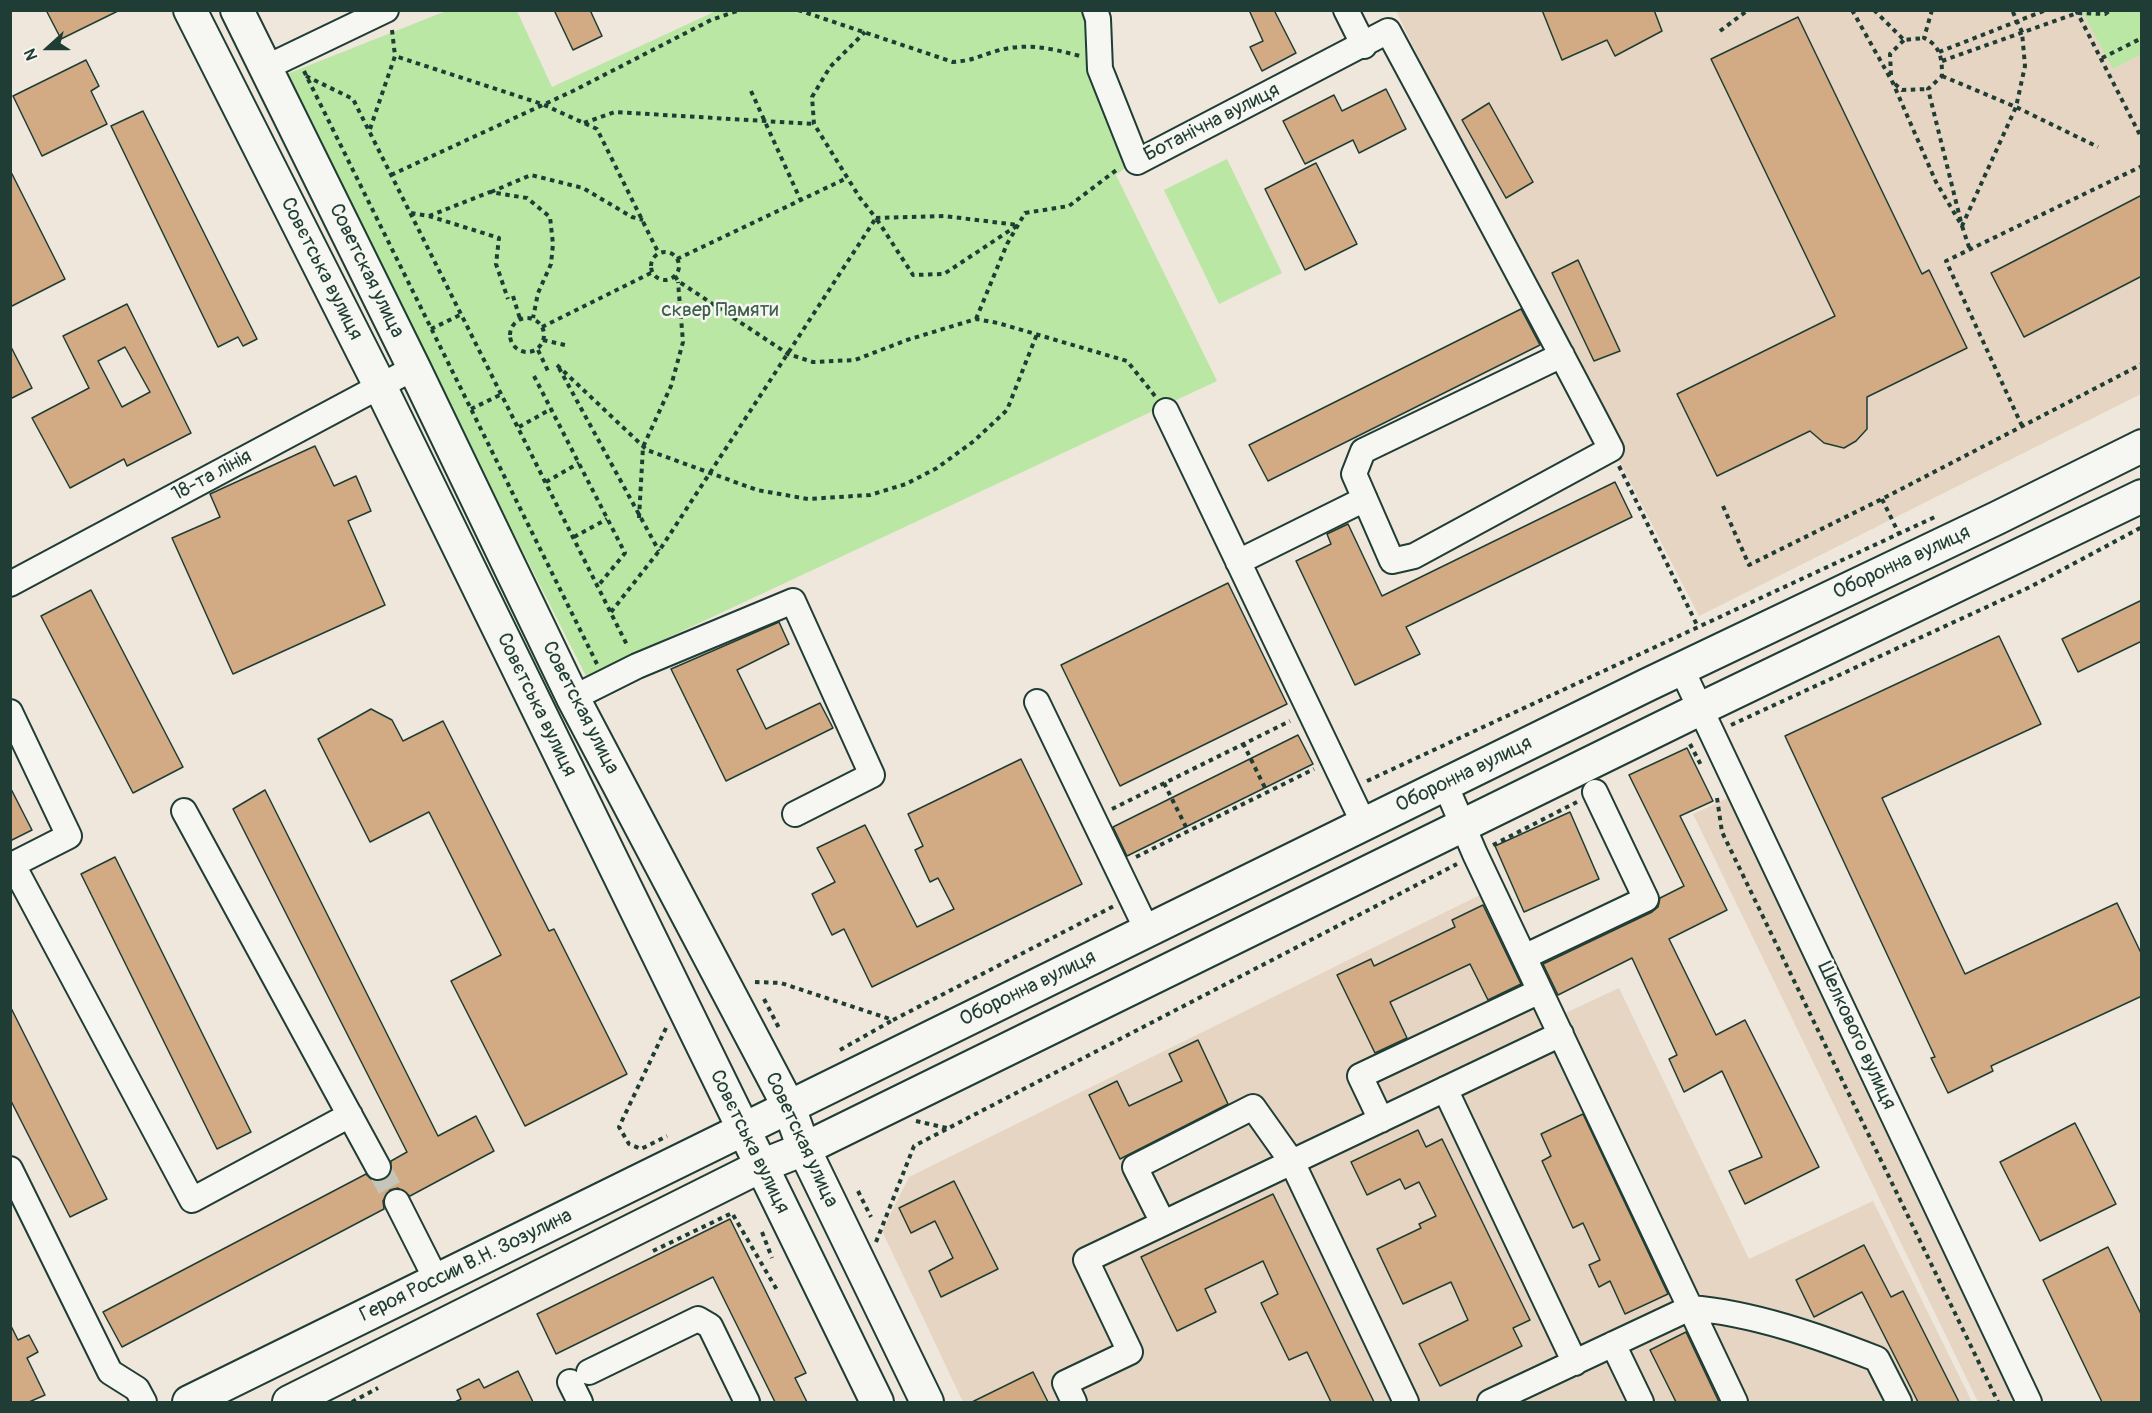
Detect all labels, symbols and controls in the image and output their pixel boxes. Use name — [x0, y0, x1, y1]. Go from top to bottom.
north arrow — [18, 18, 78, 78]
text: N — [20, 46, 42, 63]
street label: Ботанічна вулиця — [1140, 78, 1284, 168]
street label: Совєтська вулиця — [275, 194, 367, 344]
street label: Советская улица — [323, 200, 409, 342]
park label: сквер Памяти — [662, 299, 778, 323]
street label: 18-та лінія — [168, 445, 256, 507]
street label: Оборонна вулиця — [1830, 521, 1974, 605]
street label: Совєтська вулиця — [491, 629, 581, 781]
street label: Советская улица — [536, 637, 624, 779]
street label: Оборонна вулиця — [1392, 732, 1536, 818]
street label: Оборонна вулиця — [956, 946, 1100, 1032]
street label: Шелкового вулиця — [1811, 958, 1901, 1114]
street label: Совєтська вулиця — [704, 1066, 794, 1218]
street label: Советская улица — [759, 1069, 843, 1211]
street label: Героя России В.Н. Зозулина — [356, 1204, 576, 1328]

